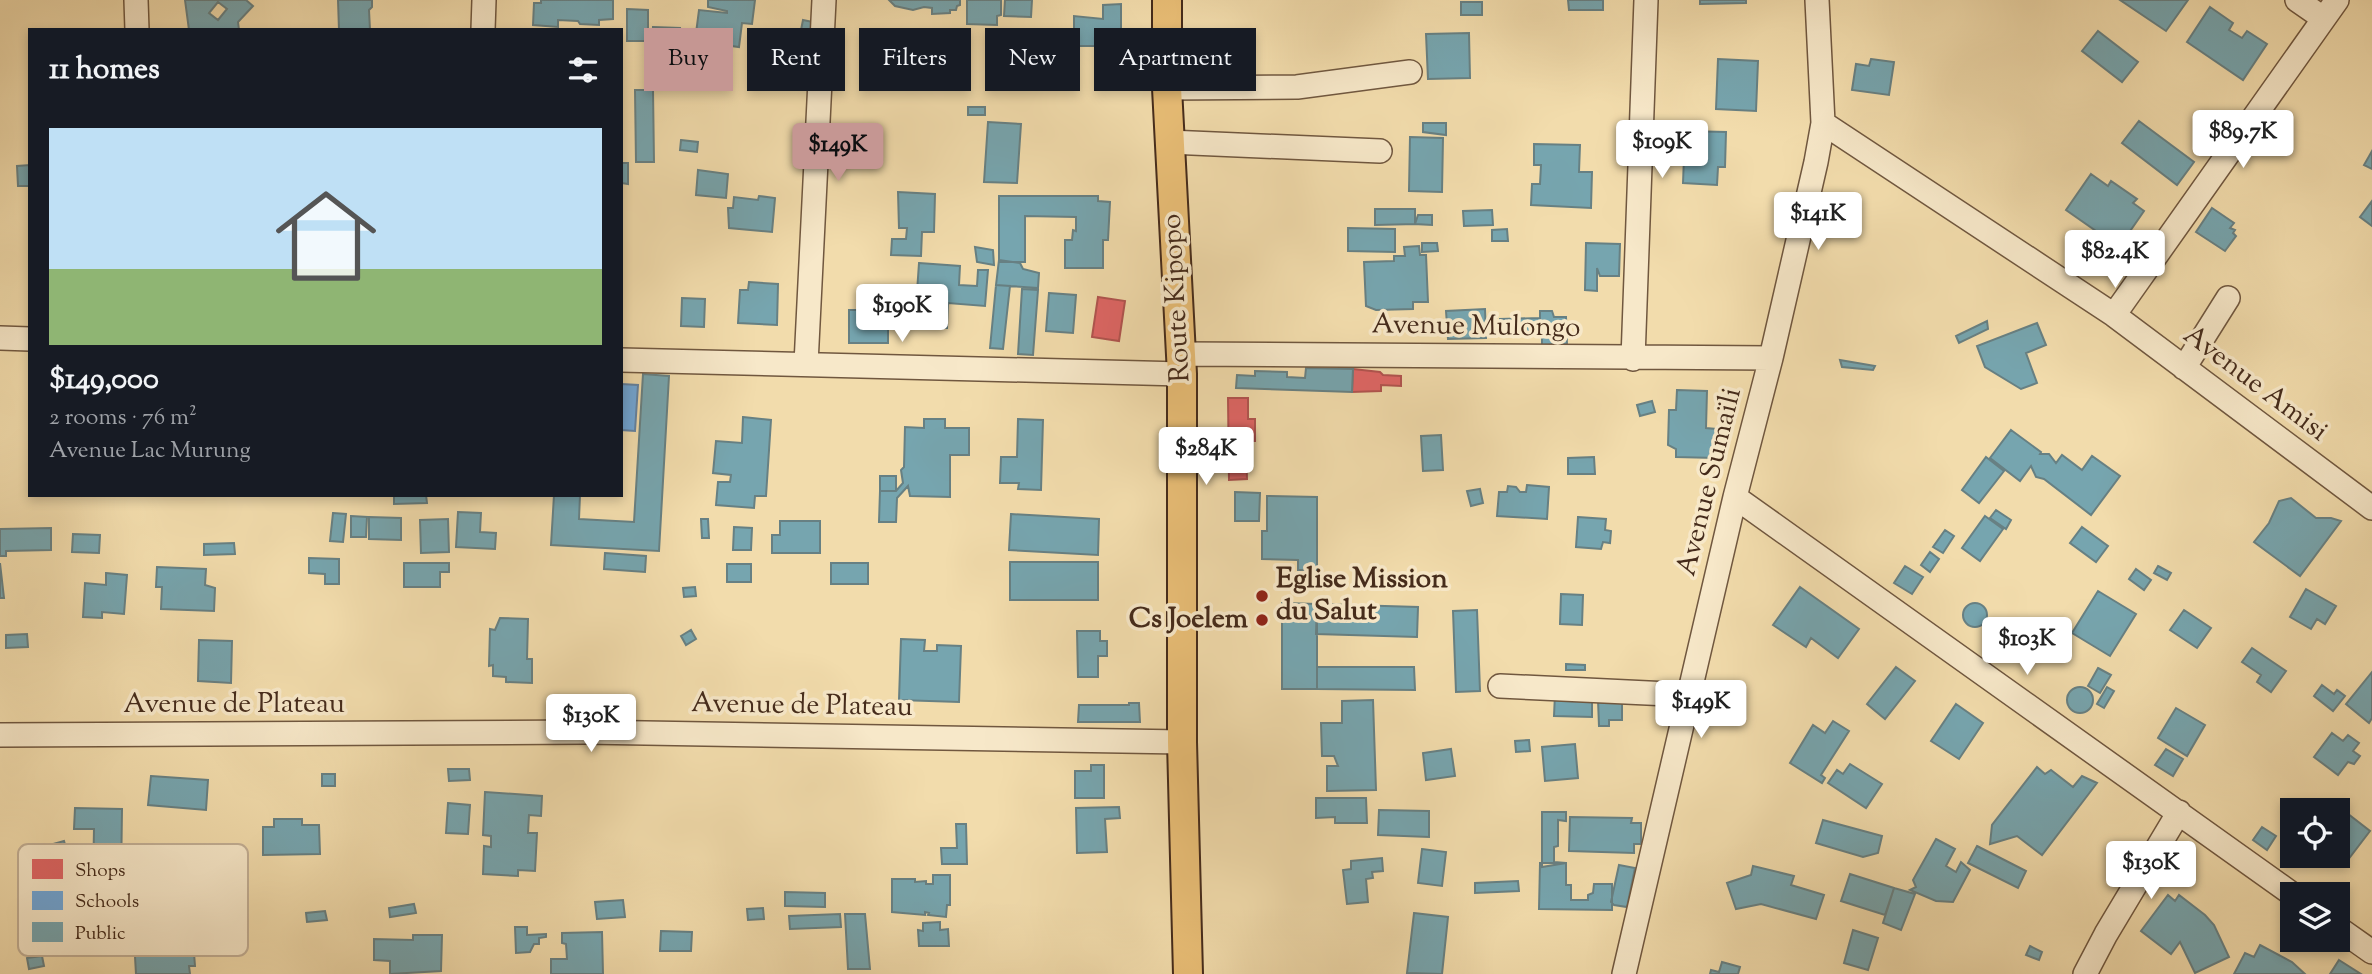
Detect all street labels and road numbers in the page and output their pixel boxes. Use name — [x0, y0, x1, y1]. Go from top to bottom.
street label: Route Kipopo — [1153, 213, 1201, 383]
street label: Avenue Mulongo — [1371, 305, 1581, 349]
street label: Avenue Amisi — [2174, 316, 2336, 452]
street label: Avenue Sumaïli — [1667, 384, 1753, 580]
street label: Avenue de Plateau — [691, 684, 913, 728]
street label: Avenue de Plateau — [123, 685, 345, 725]

